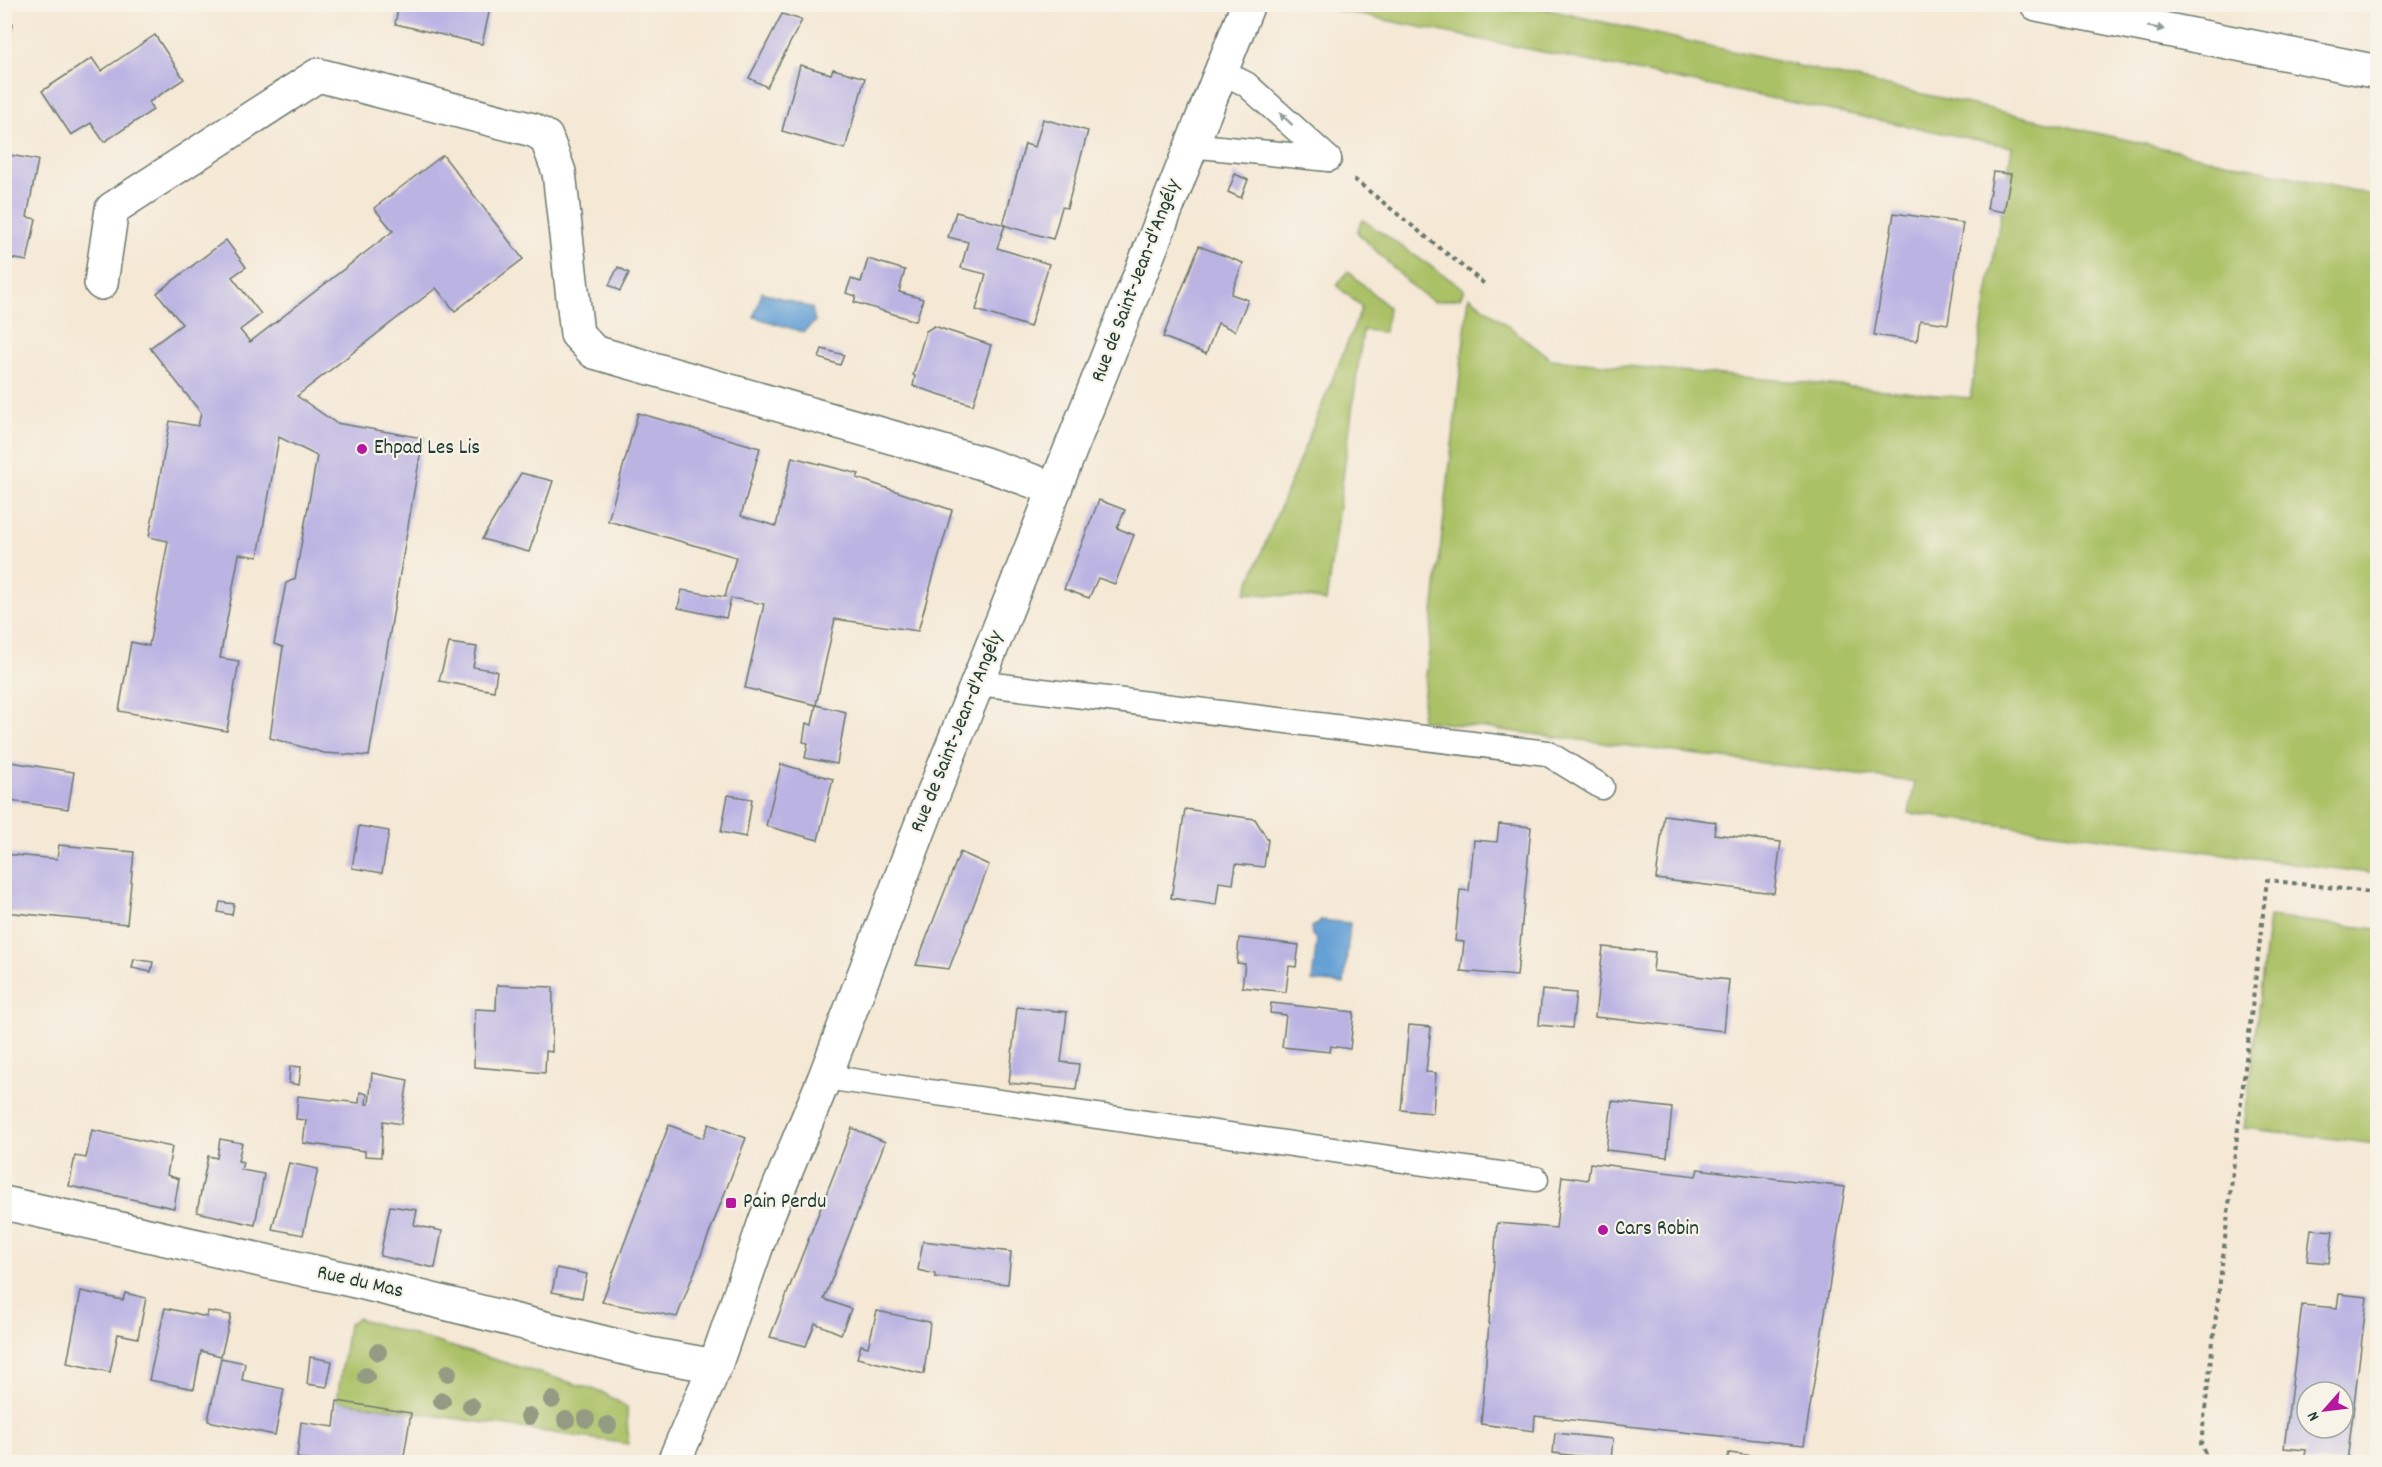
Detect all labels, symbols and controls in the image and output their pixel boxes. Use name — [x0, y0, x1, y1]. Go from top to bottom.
one-way arrow — [2147, 24, 2166, 33]
one-way arrow — [1279, 112, 1293, 126]
street label: Rue de Saint-Jean-d'Angély — [1084, 175, 1190, 387]
place label: Ehpad Les Lis — [374, 434, 480, 464]
marker: Ehpad Les Lis — [355, 442, 369, 456]
street label: Rue de Saint-Jean-d'Angély — [904, 626, 1012, 837]
place label: Pain Perdu — [743, 1188, 826, 1218]
marker: Pain Perdu — [724, 1196, 738, 1210]
place label: Cars Robin — [1615, 1215, 1699, 1245]
marker: Cars Robin — [1596, 1223, 1610, 1237]
street label: Rue du Mas — [314, 1258, 406, 1308]
north arrow — [2295, 1380, 2355, 1440]
text: N — [2302, 1407, 2326, 1425]

